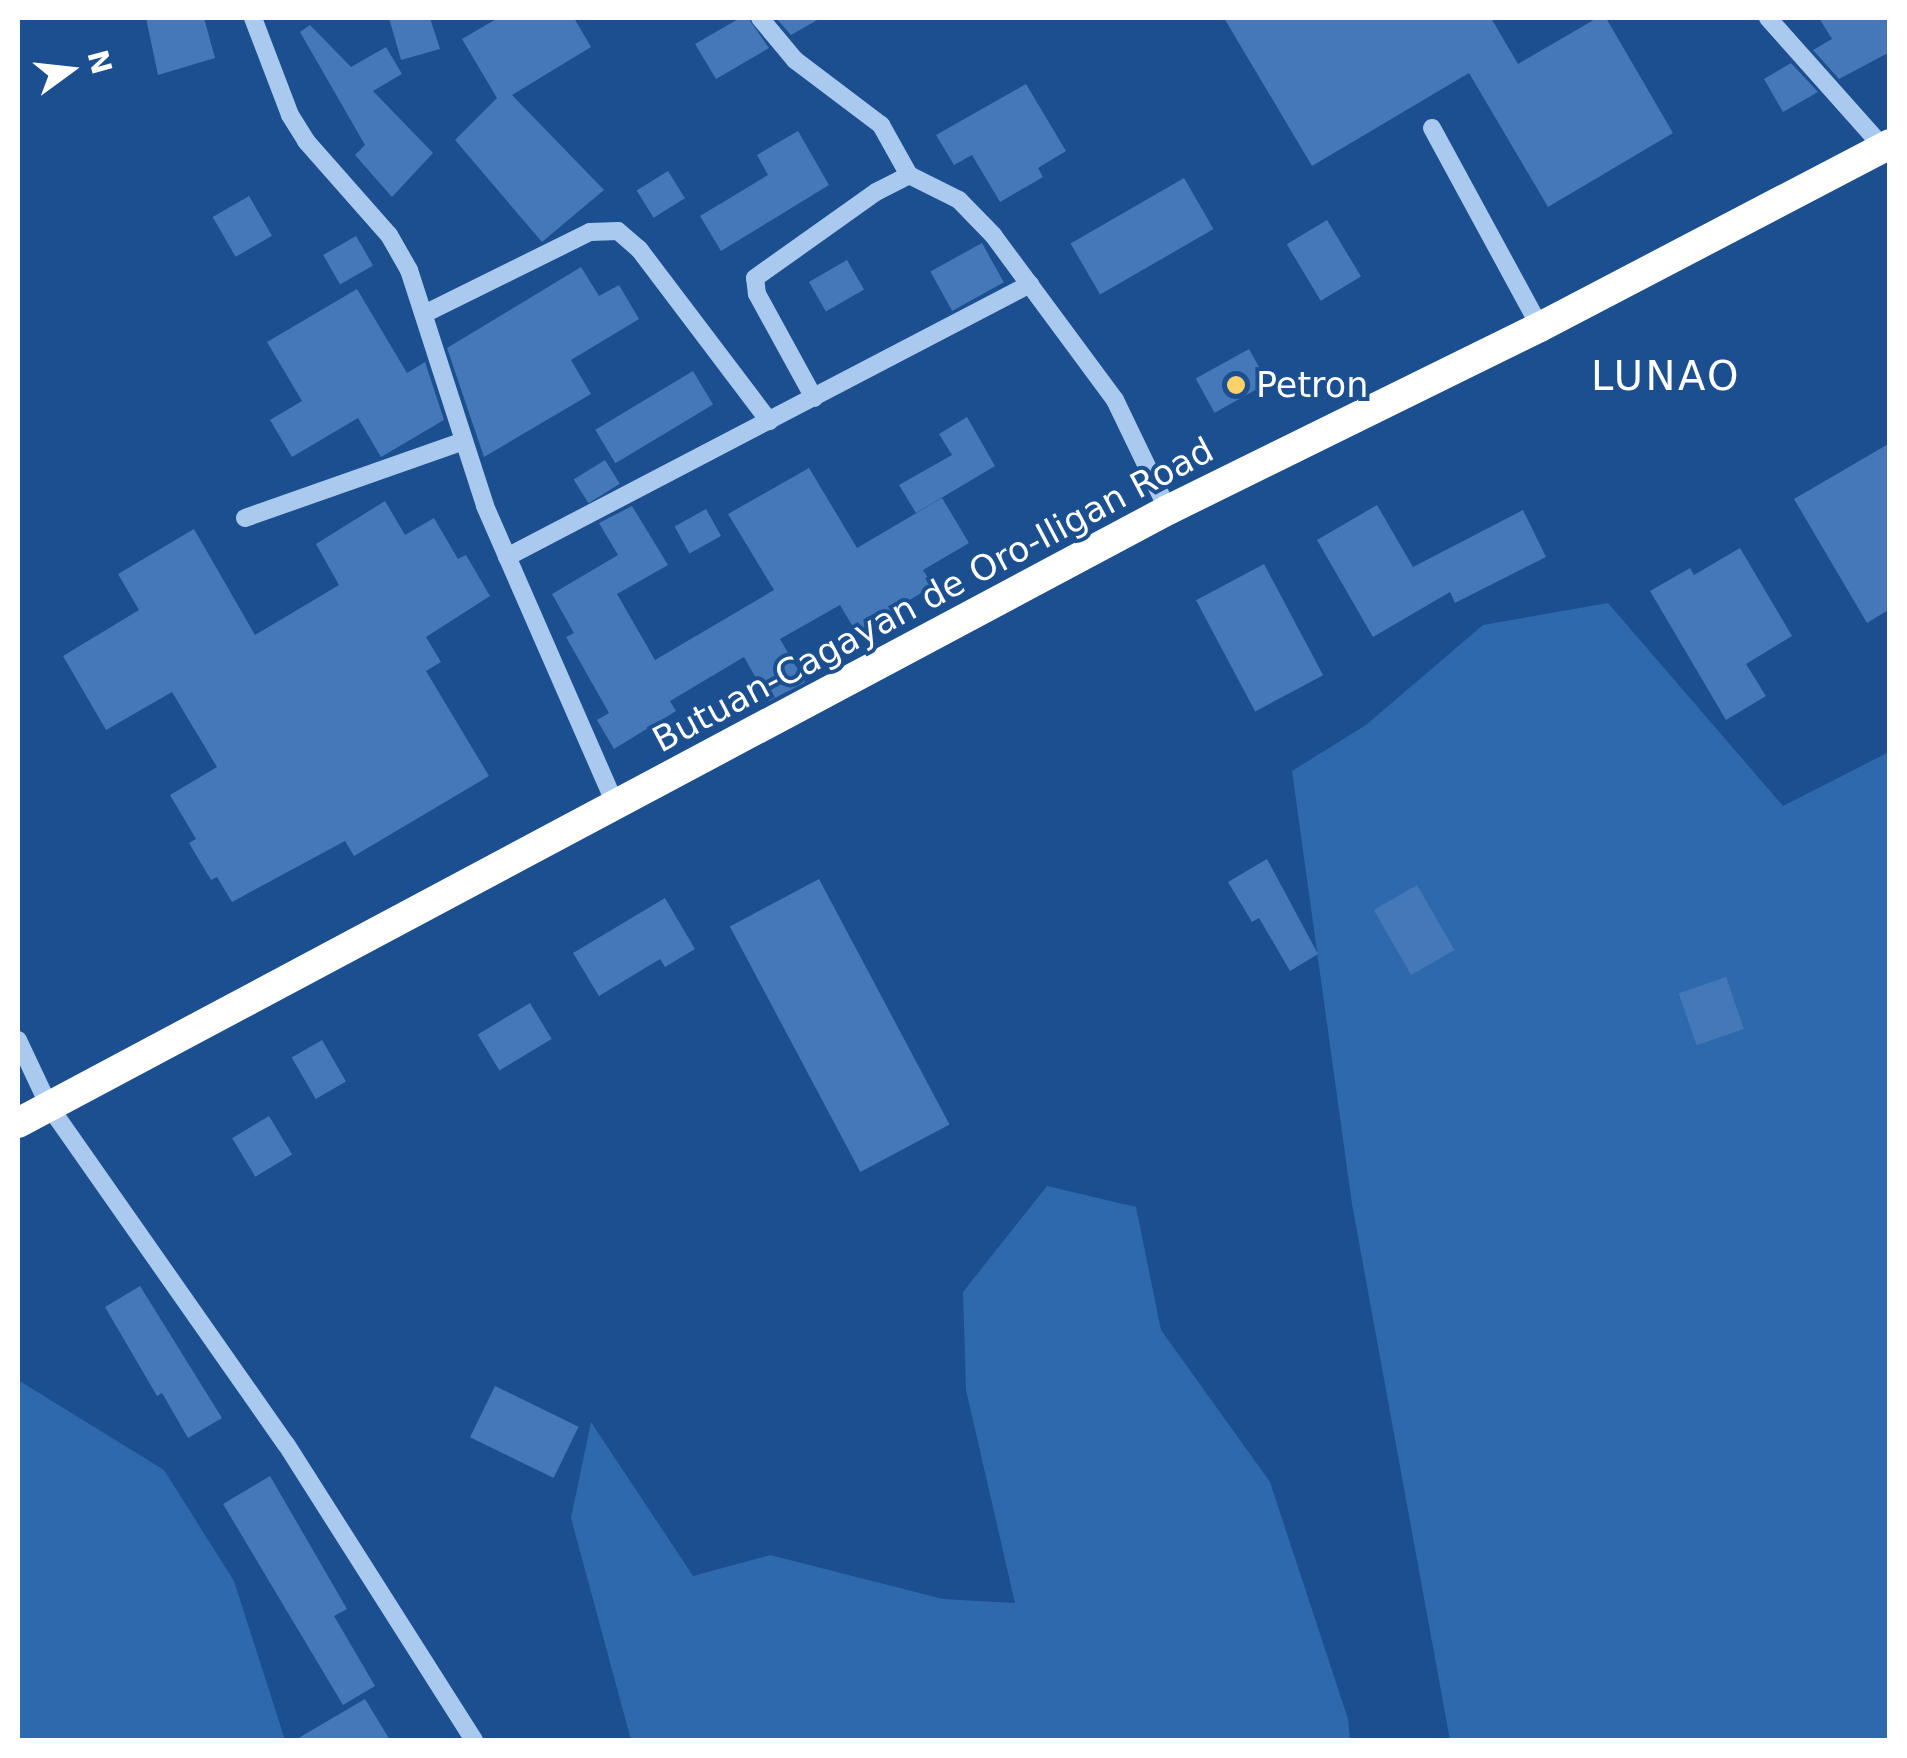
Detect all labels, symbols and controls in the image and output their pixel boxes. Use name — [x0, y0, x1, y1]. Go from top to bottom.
north arrow — [20, 20, 120, 120]
text: N — [80, 47, 118, 78]
district label: LUNAO — [1591, 352, 1741, 400]
place label: Petron — [1256, 364, 1368, 406]
marker: Petron — [1225, 374, 1247, 396]
street label: Butuan-Cagayan de Oro-Iligan Road — [646, 429, 1220, 761]

